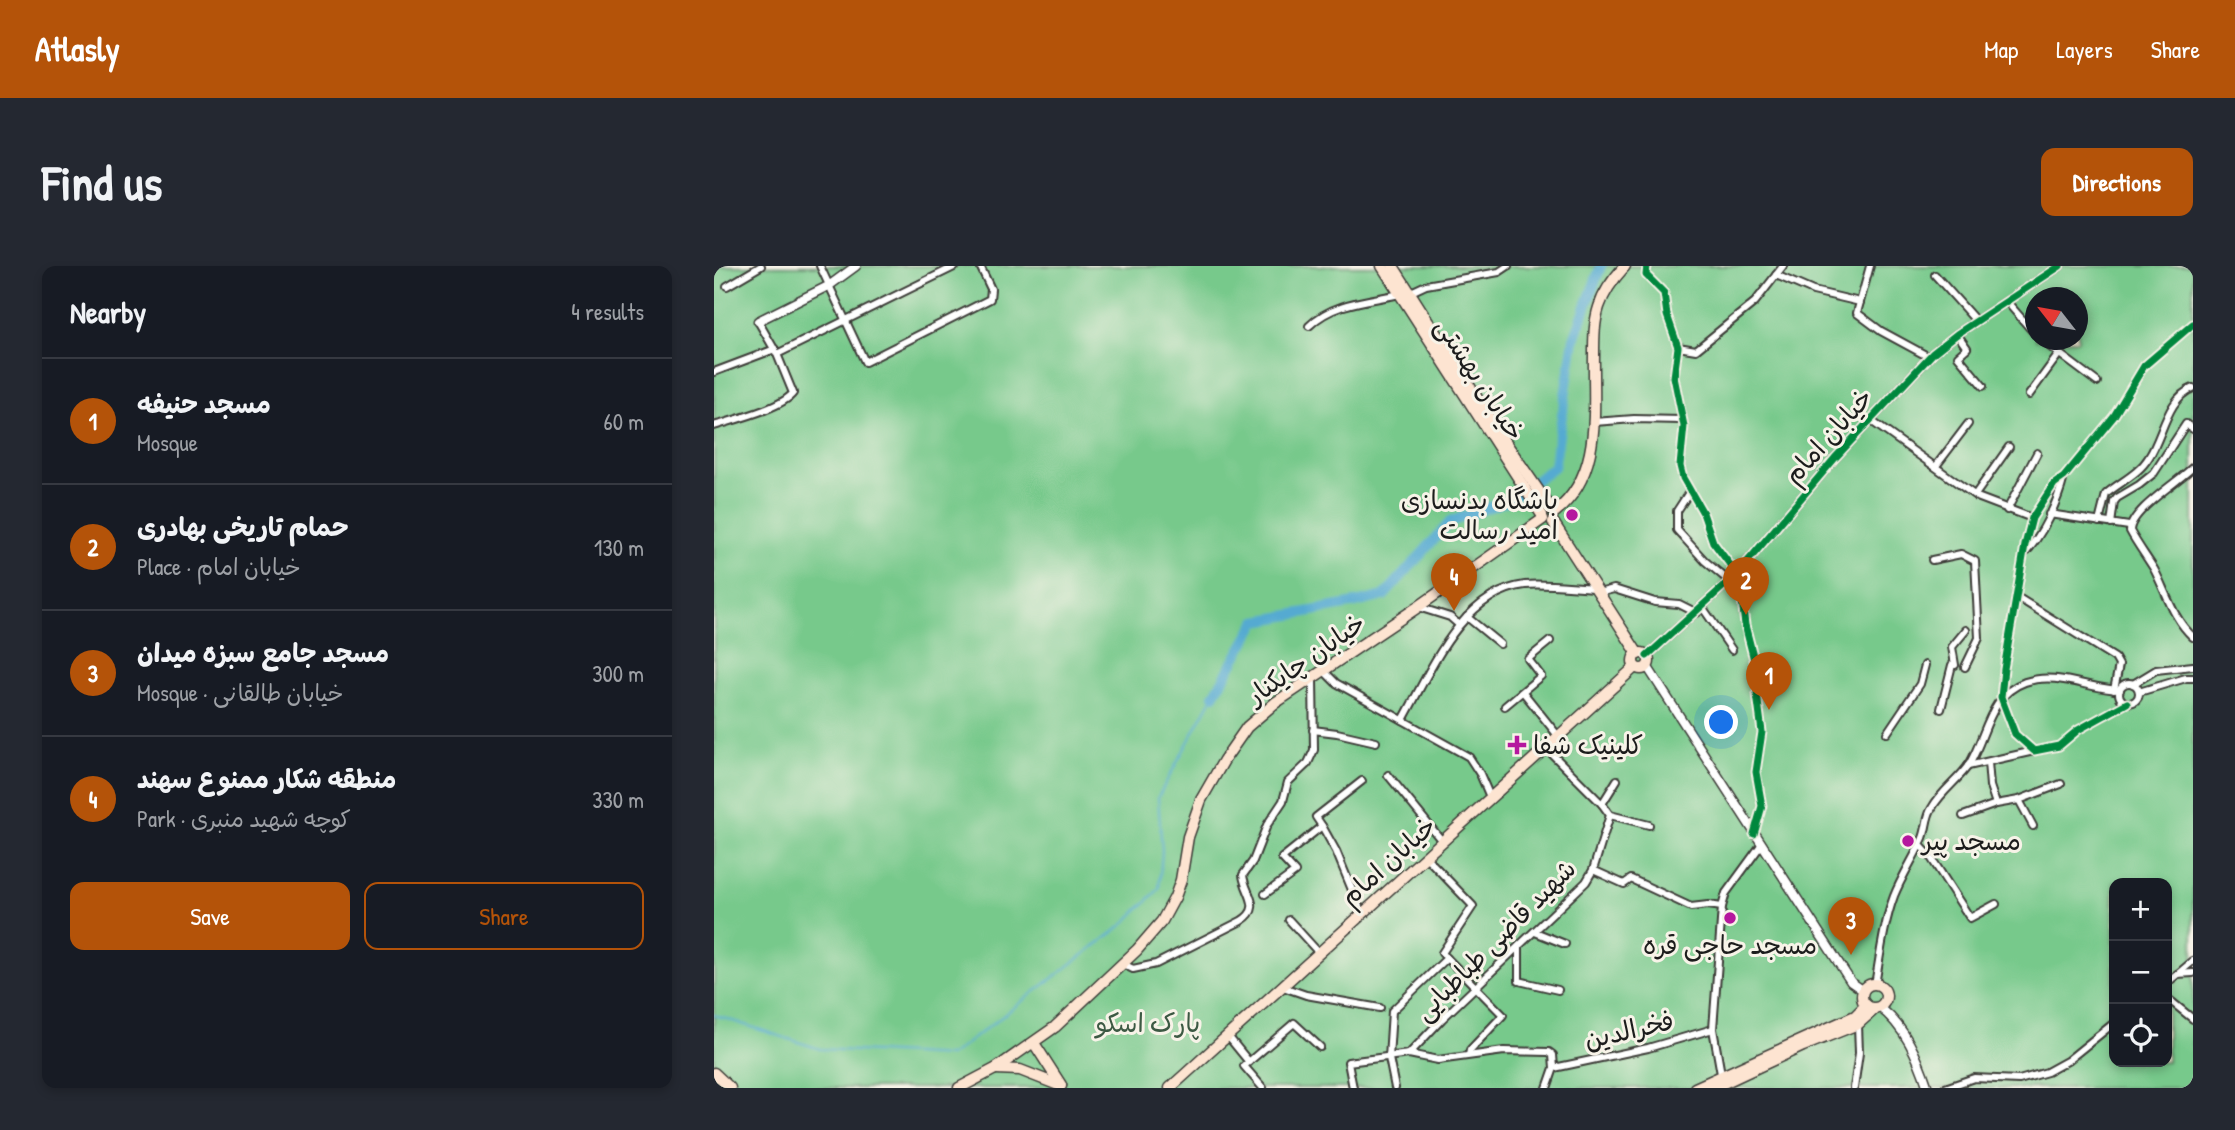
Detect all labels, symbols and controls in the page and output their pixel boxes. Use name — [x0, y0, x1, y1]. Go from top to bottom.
text: Atlasly — [35, 27, 120, 71]
text: Map — [1984, 33, 2018, 65]
text: Layers — [2056, 33, 2113, 65]
text: Share — [2151, 33, 2200, 65]
button: Directions — [2041, 148, 2193, 216]
text: Find us — [42, 149, 162, 215]
north arrow — [2025, 287, 2088, 350]
text: Nearby — [70, 292, 146, 332]
text: 4 results — [571, 296, 644, 327]
street label: خیابان بهشتی — [1428, 310, 1533, 447]
street label: خیابان امام — [1775, 380, 1882, 493]
text: مسجد حنیفه — [137, 386, 271, 421]
text: 1 — [89, 406, 97, 437]
text: 60 m — [604, 406, 644, 437]
text: Mosque — [137, 427, 198, 458]
place label: باشگاه بدنسازی امید رسالت — [1401, 482, 1558, 547]
marker: باشگاه بدنسازی امید رسالت — [1564, 507, 1580, 523]
text: حمام تاریخی بهادری — [137, 509, 348, 544]
text: 2 — [88, 532, 98, 563]
text: 130 m — [594, 532, 644, 563]
text: Place · خیابان امام — [137, 551, 301, 582]
pin: 4 — [1431, 553, 1477, 611]
pin: 2 — [1723, 557, 1769, 615]
street label: خیابان چایکنار — [1238, 605, 1372, 713]
text: مسجد جامع سبزه میدان — [137, 635, 389, 670]
pin: 1 — [1746, 652, 1792, 710]
text: 3 — [88, 658, 98, 689]
text: 300 m — [592, 658, 644, 689]
text: Mosque · خیابان طالقانی — [137, 677, 344, 708]
your location — [1704, 705, 1738, 739]
place label: کلینیک شفا — [1533, 727, 1643, 762]
marker: کلینیک شفا — [1507, 735, 1527, 755]
text: منطقه شکار ممنوع سهند — [137, 761, 396, 796]
text: 4 — [89, 784, 97, 815]
text: 330 m — [592, 784, 644, 815]
text: Park · کوچه شهید منبری — [137, 803, 351, 834]
street label: خیابان امام — [1332, 808, 1445, 915]
place label: مسجد پیر — [1920, 823, 2021, 858]
marker: مسجد پیر — [1900, 833, 1916, 849]
street label: شهید قاضی طباطبایی — [1406, 851, 1583, 1028]
map controls — [2109, 878, 2172, 1067]
button: + — [2109, 878, 2172, 941]
button: Save — [70, 882, 350, 950]
button: Share — [364, 882, 644, 950]
pin: 3 — [1828, 897, 1874, 955]
marker: مسجد حاجی قره — [1722, 910, 1738, 926]
place label: مسجد حاجی قره — [1643, 927, 1817, 962]
button: − — [2109, 941, 2172, 1004]
street label: فخرالدین — [1581, 1002, 1677, 1057]
button: locate — [2109, 1004, 2172, 1067]
park label: پارک اسکو — [1094, 1005, 1200, 1040]

